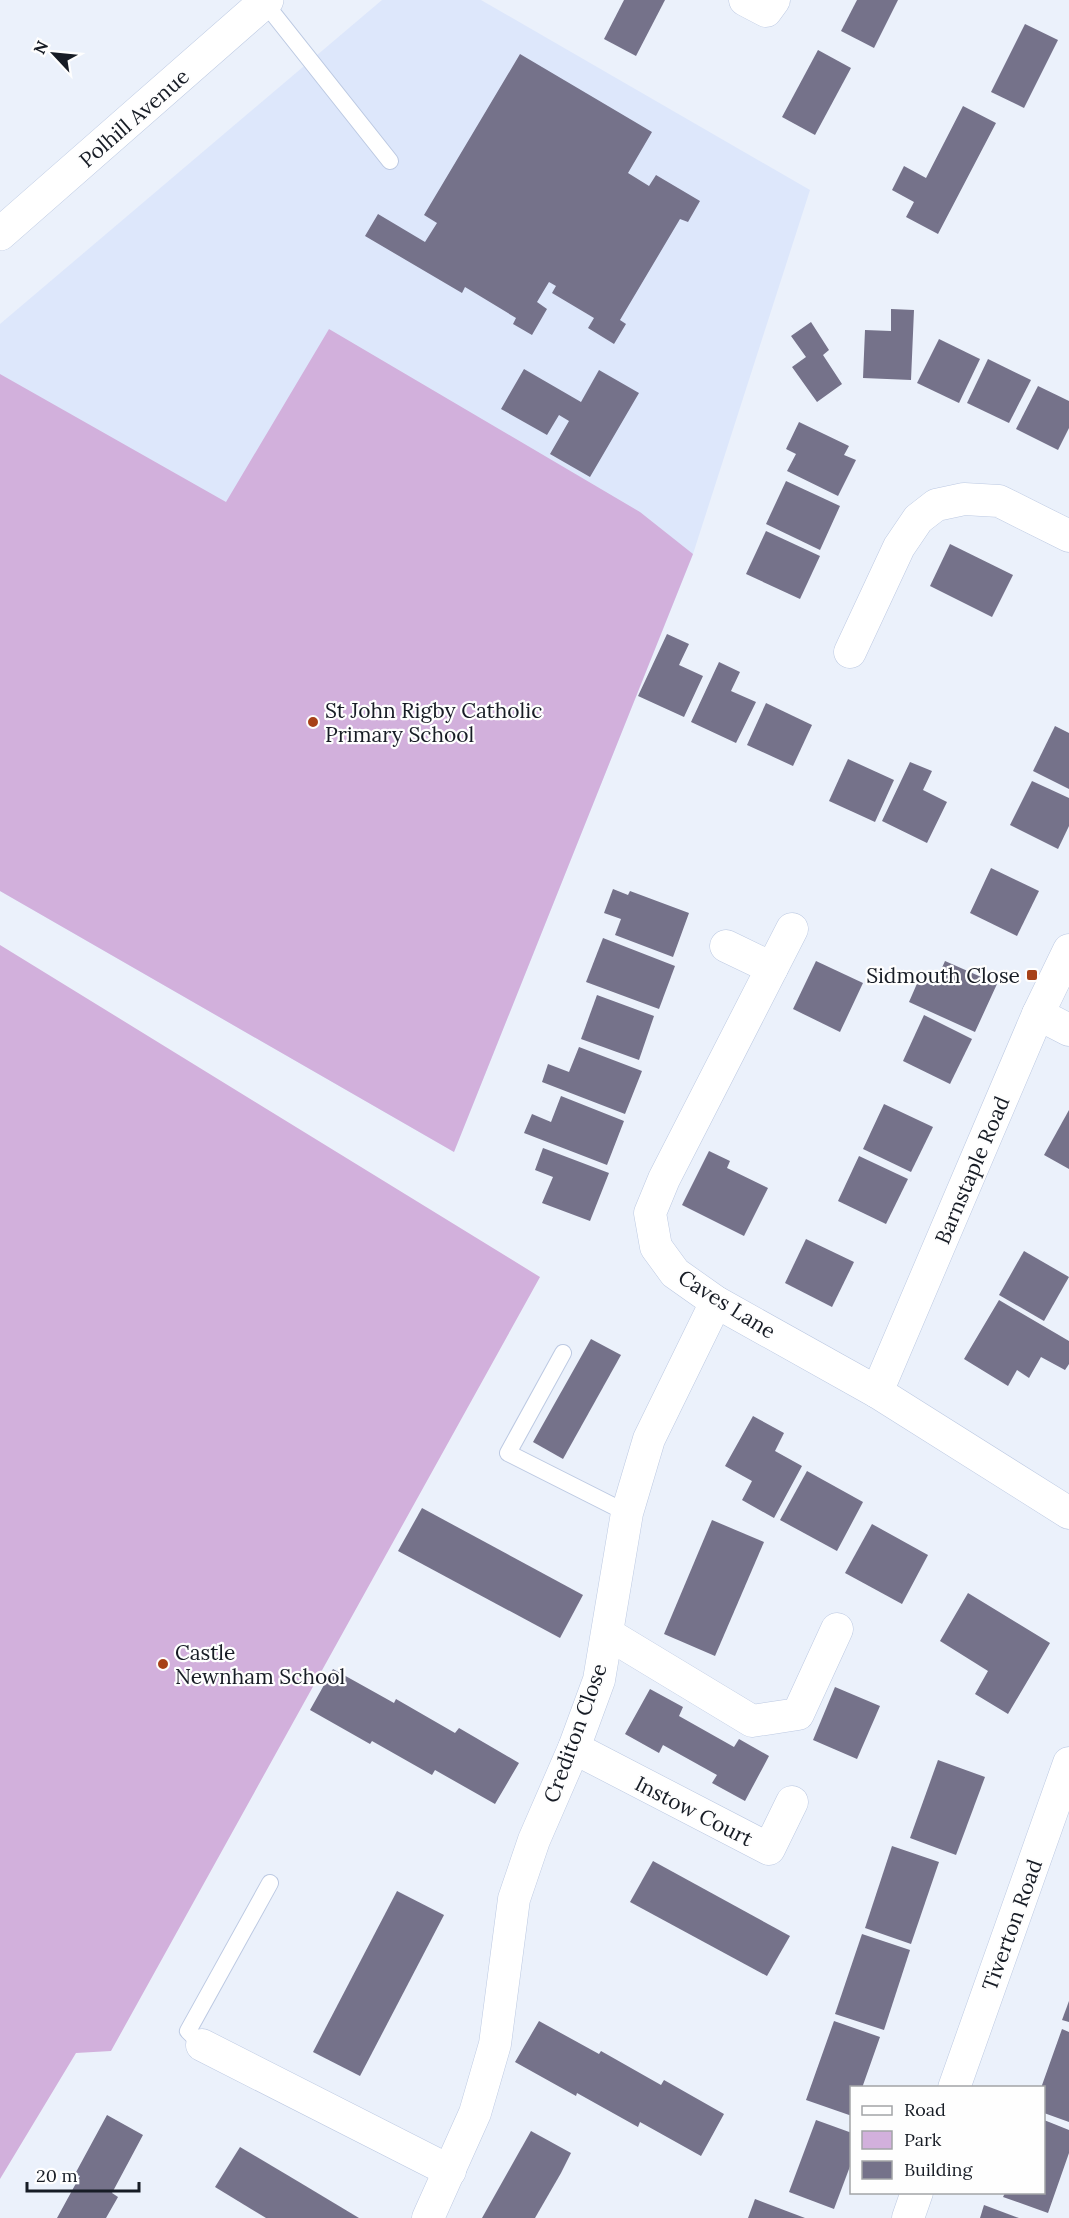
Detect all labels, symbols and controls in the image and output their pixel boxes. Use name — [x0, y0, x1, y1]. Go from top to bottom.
north arrow — [24, 24, 84, 84]
text: N — [29, 37, 52, 57]
street label: Polhill Avenue — [73, 63, 195, 173]
place label: St John Rigby Catholic Primary School — [325, 697, 542, 748]
marker: St John Rigby Catholic Primary School — [306, 715, 320, 729]
place label: Sidmouth Close — [866, 962, 1020, 989]
marker: Sidmouth Close — [1025, 968, 1039, 982]
street label: Barnstaple Road — [929, 1092, 1015, 1248]
street label: Caves Lane — [673, 1263, 781, 1345]
place label: Castle Newnham School — [175, 1639, 345, 1690]
marker: Castle Newnham School — [156, 1657, 170, 1671]
street label: Crediton Close — [537, 1660, 613, 1806]
street label: Instow Court — [631, 1770, 758, 1853]
street label: Tiverton Road — [976, 1856, 1048, 1994]
legend — [850, 2086, 1045, 2194]
text: Road — [904, 2098, 946, 2121]
text: Park — [904, 2128, 942, 2151]
scale bar — [27, 2155, 140, 2193]
text: Building — [904, 2158, 974, 2181]
text: 20 m — [36, 2164, 78, 2187]

